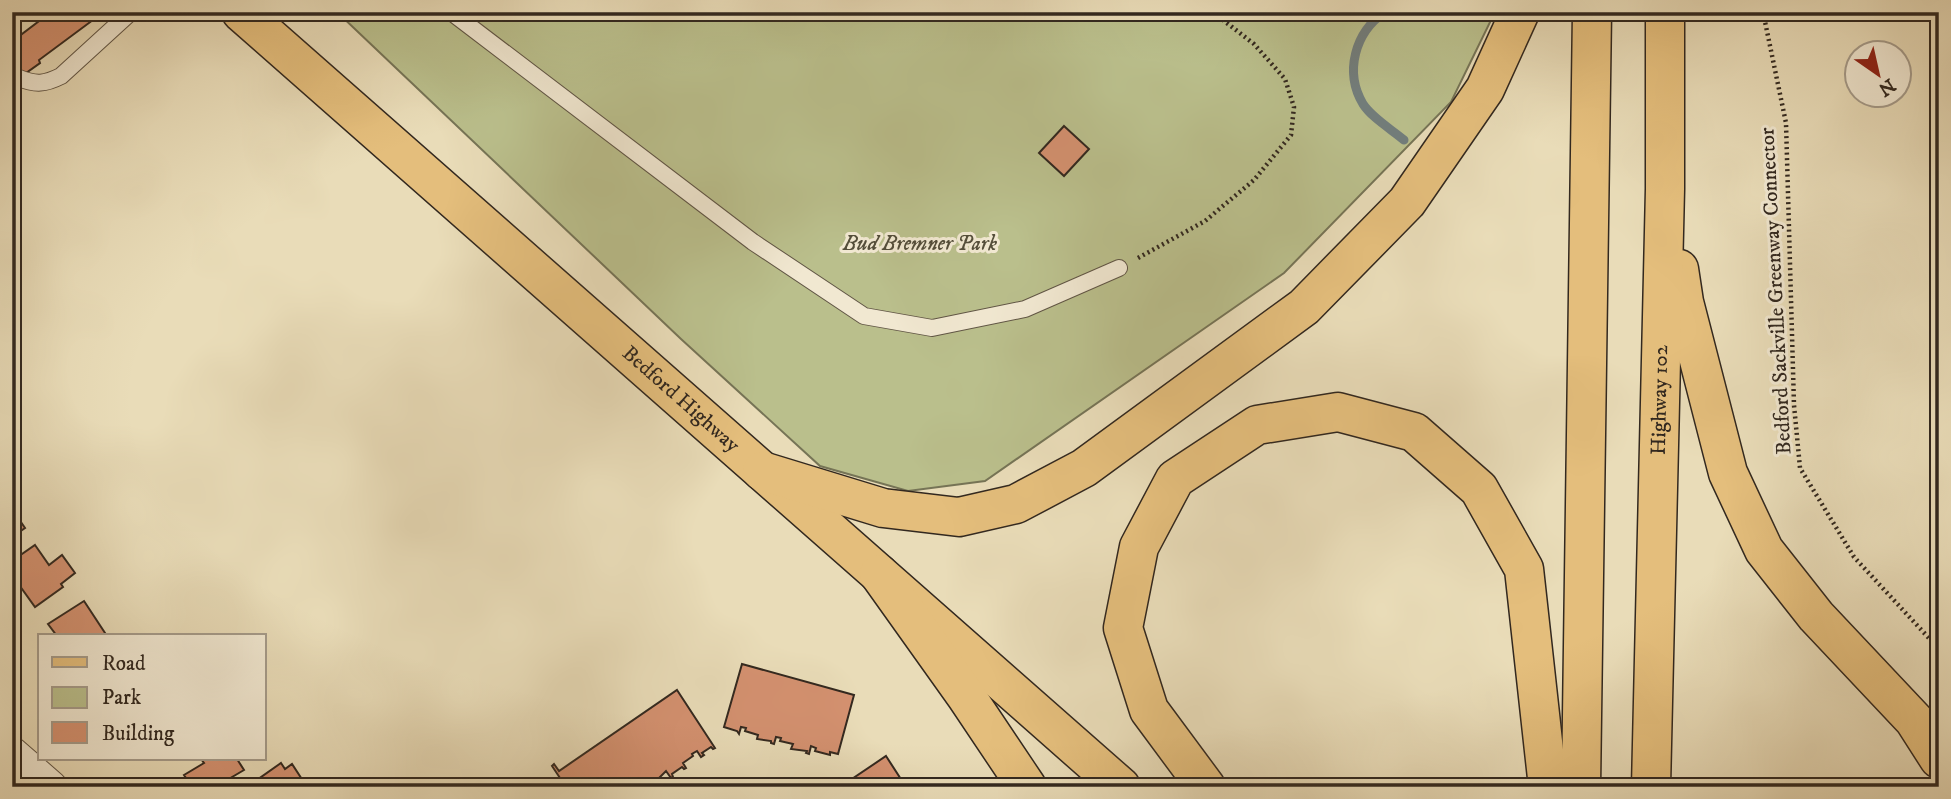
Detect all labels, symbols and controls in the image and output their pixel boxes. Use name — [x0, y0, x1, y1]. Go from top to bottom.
north arrow — [1842, 38, 1912, 108]
text: N — [1873, 73, 1900, 101]
street label: Bedford Sackville Greenway Connector — [1754, 127, 1798, 455]
park label: Bud Bremner Park — [842, 231, 997, 257]
street label: Bedford Highway — [617, 341, 746, 459]
street label: Highway 102 — [1646, 344, 1674, 455]
legend — [38, 634, 266, 760]
text: Road — [102, 651, 146, 677]
text: Park — [102, 685, 142, 711]
text: Building — [102, 721, 175, 747]

